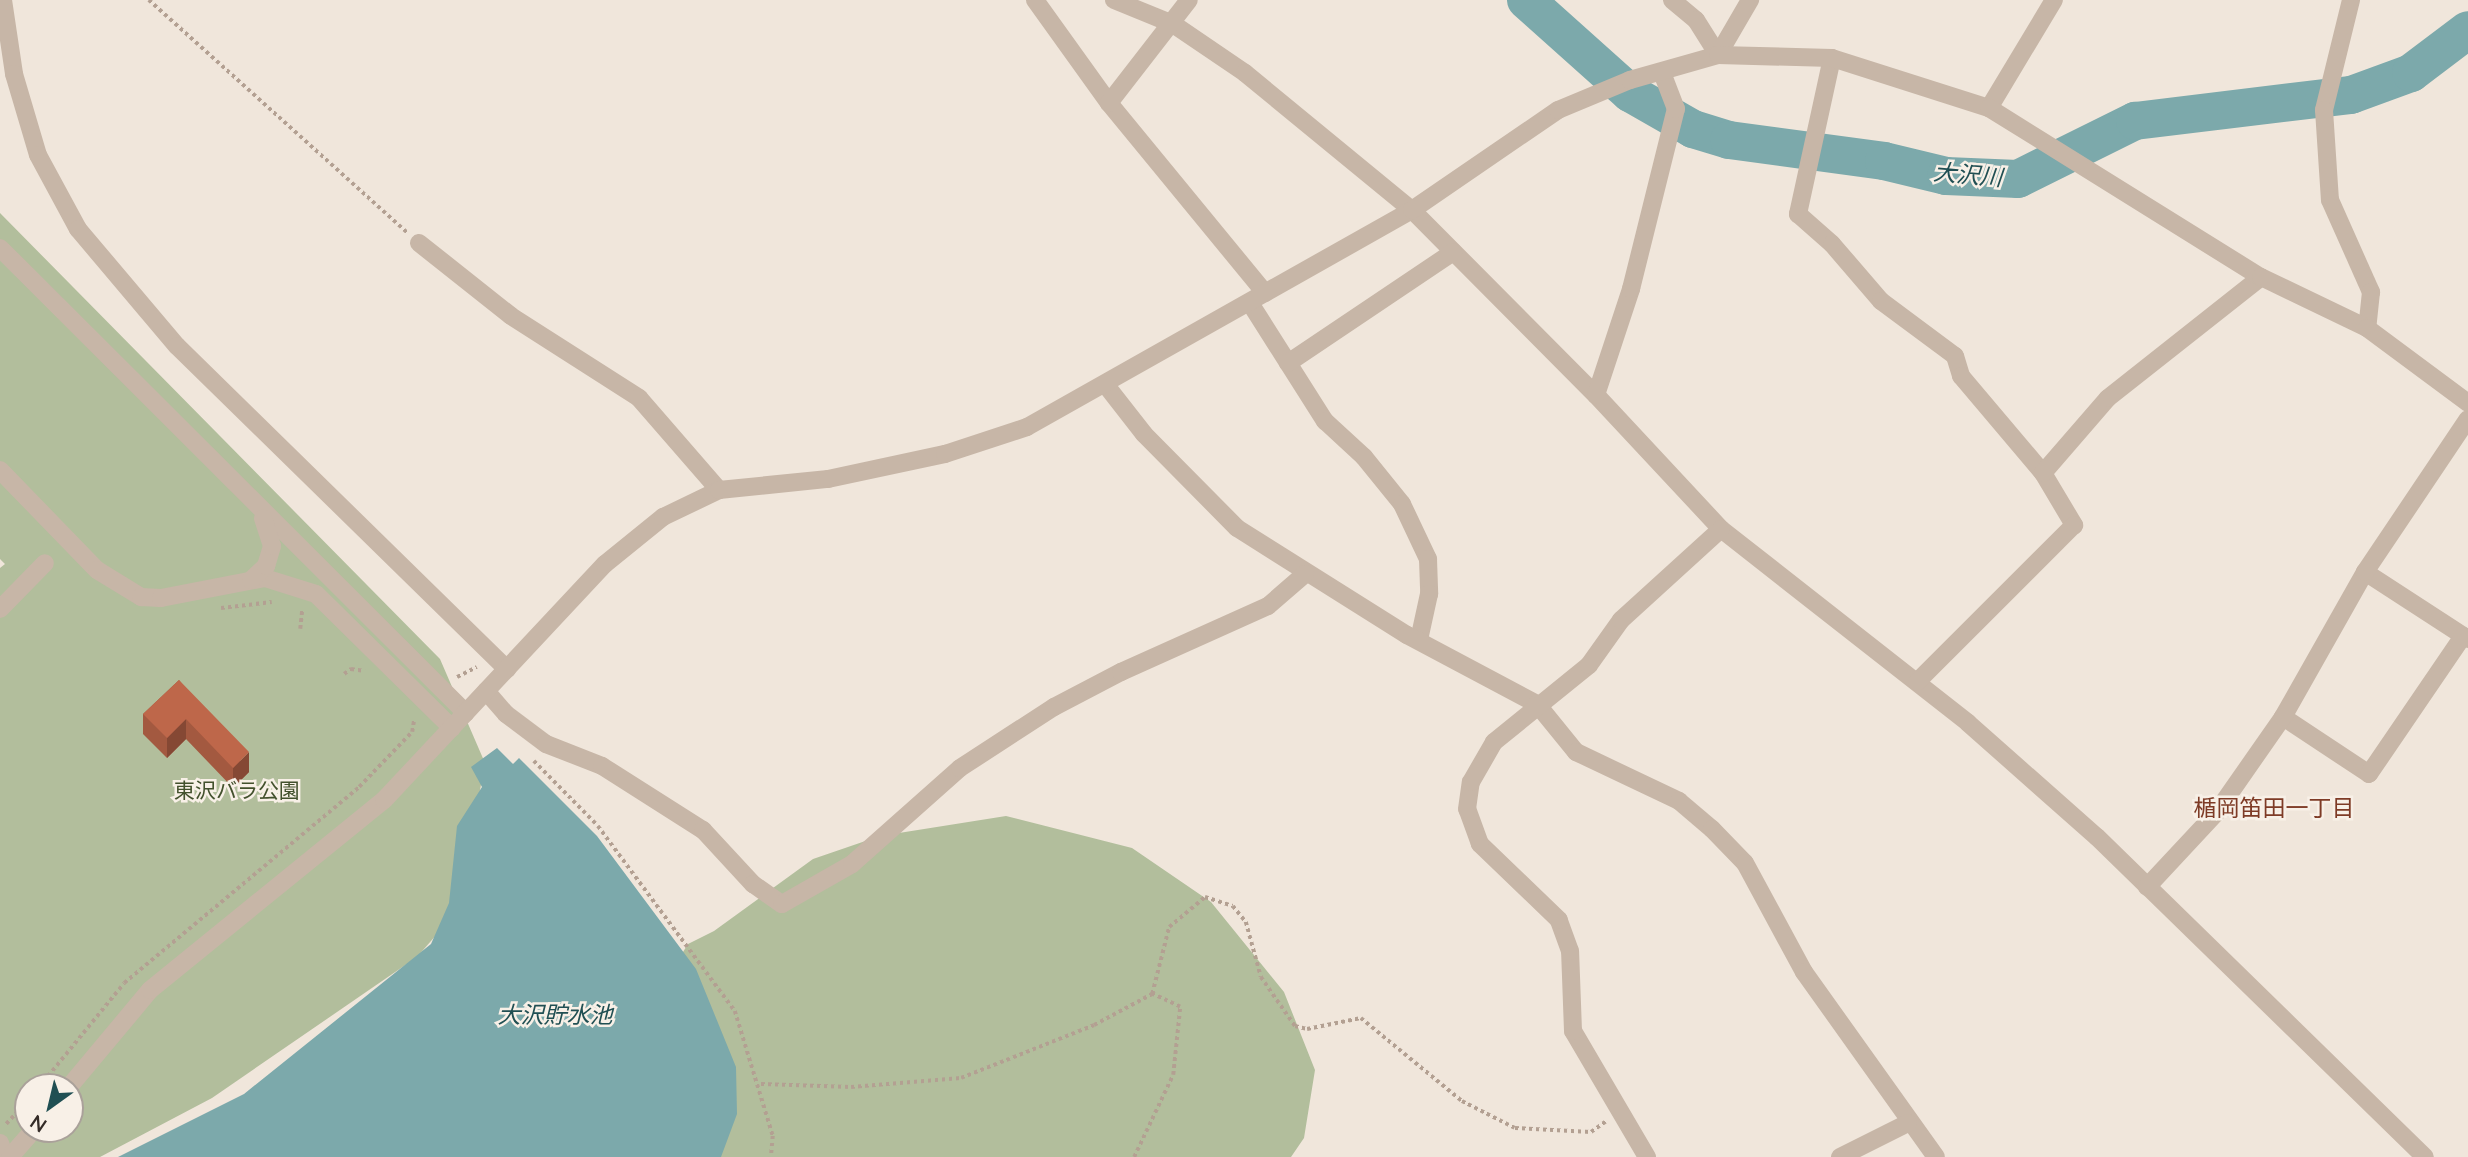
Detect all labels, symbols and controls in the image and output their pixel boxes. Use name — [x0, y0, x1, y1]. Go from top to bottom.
water label: 大沢川 — [1932, 157, 2004, 191]
park label: 東沢バラ公園 — [174, 777, 300, 803]
district label: 楯岡笛田一丁目 — [2194, 793, 2354, 821]
water label: 大沢貯水池 — [498, 1000, 612, 1028]
north arrow — [14, 1073, 84, 1143]
text: N — [26, 1111, 51, 1138]

